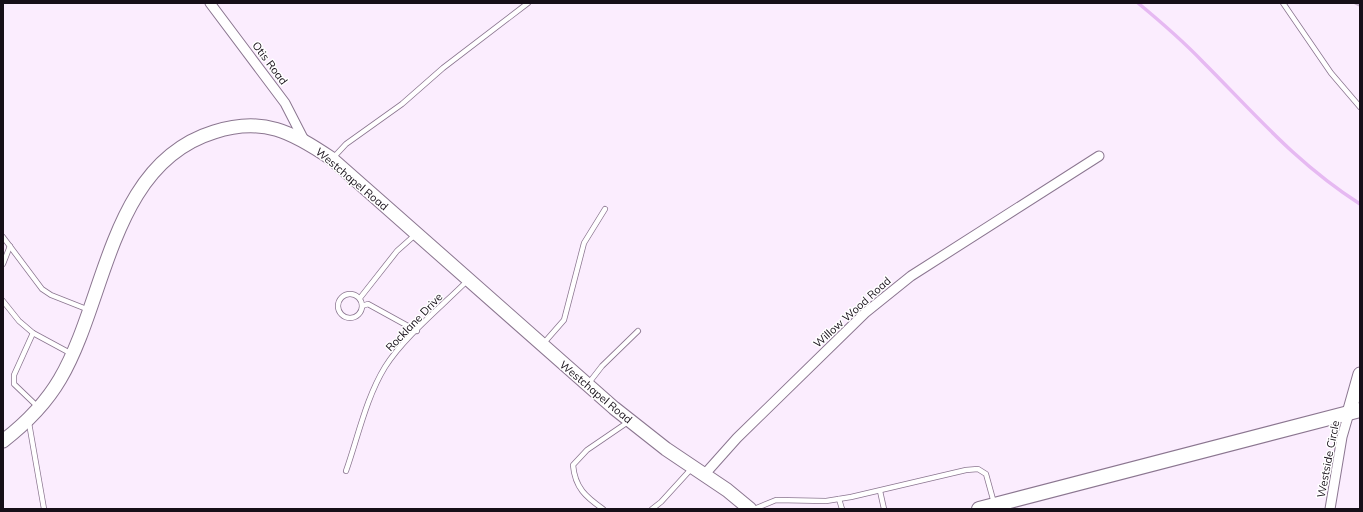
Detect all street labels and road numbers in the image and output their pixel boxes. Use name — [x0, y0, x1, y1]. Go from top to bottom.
street label: Otis Road — [249, 39, 291, 87]
street label: Westchapel Road — [313, 145, 391, 213]
street label: Willow Wood Road — [810, 274, 894, 350]
street label: Rocklane Drive — [383, 290, 445, 354]
street label: Westchapel Road — [557, 358, 635, 426]
street label: Westside Circle — [1314, 419, 1342, 499]

